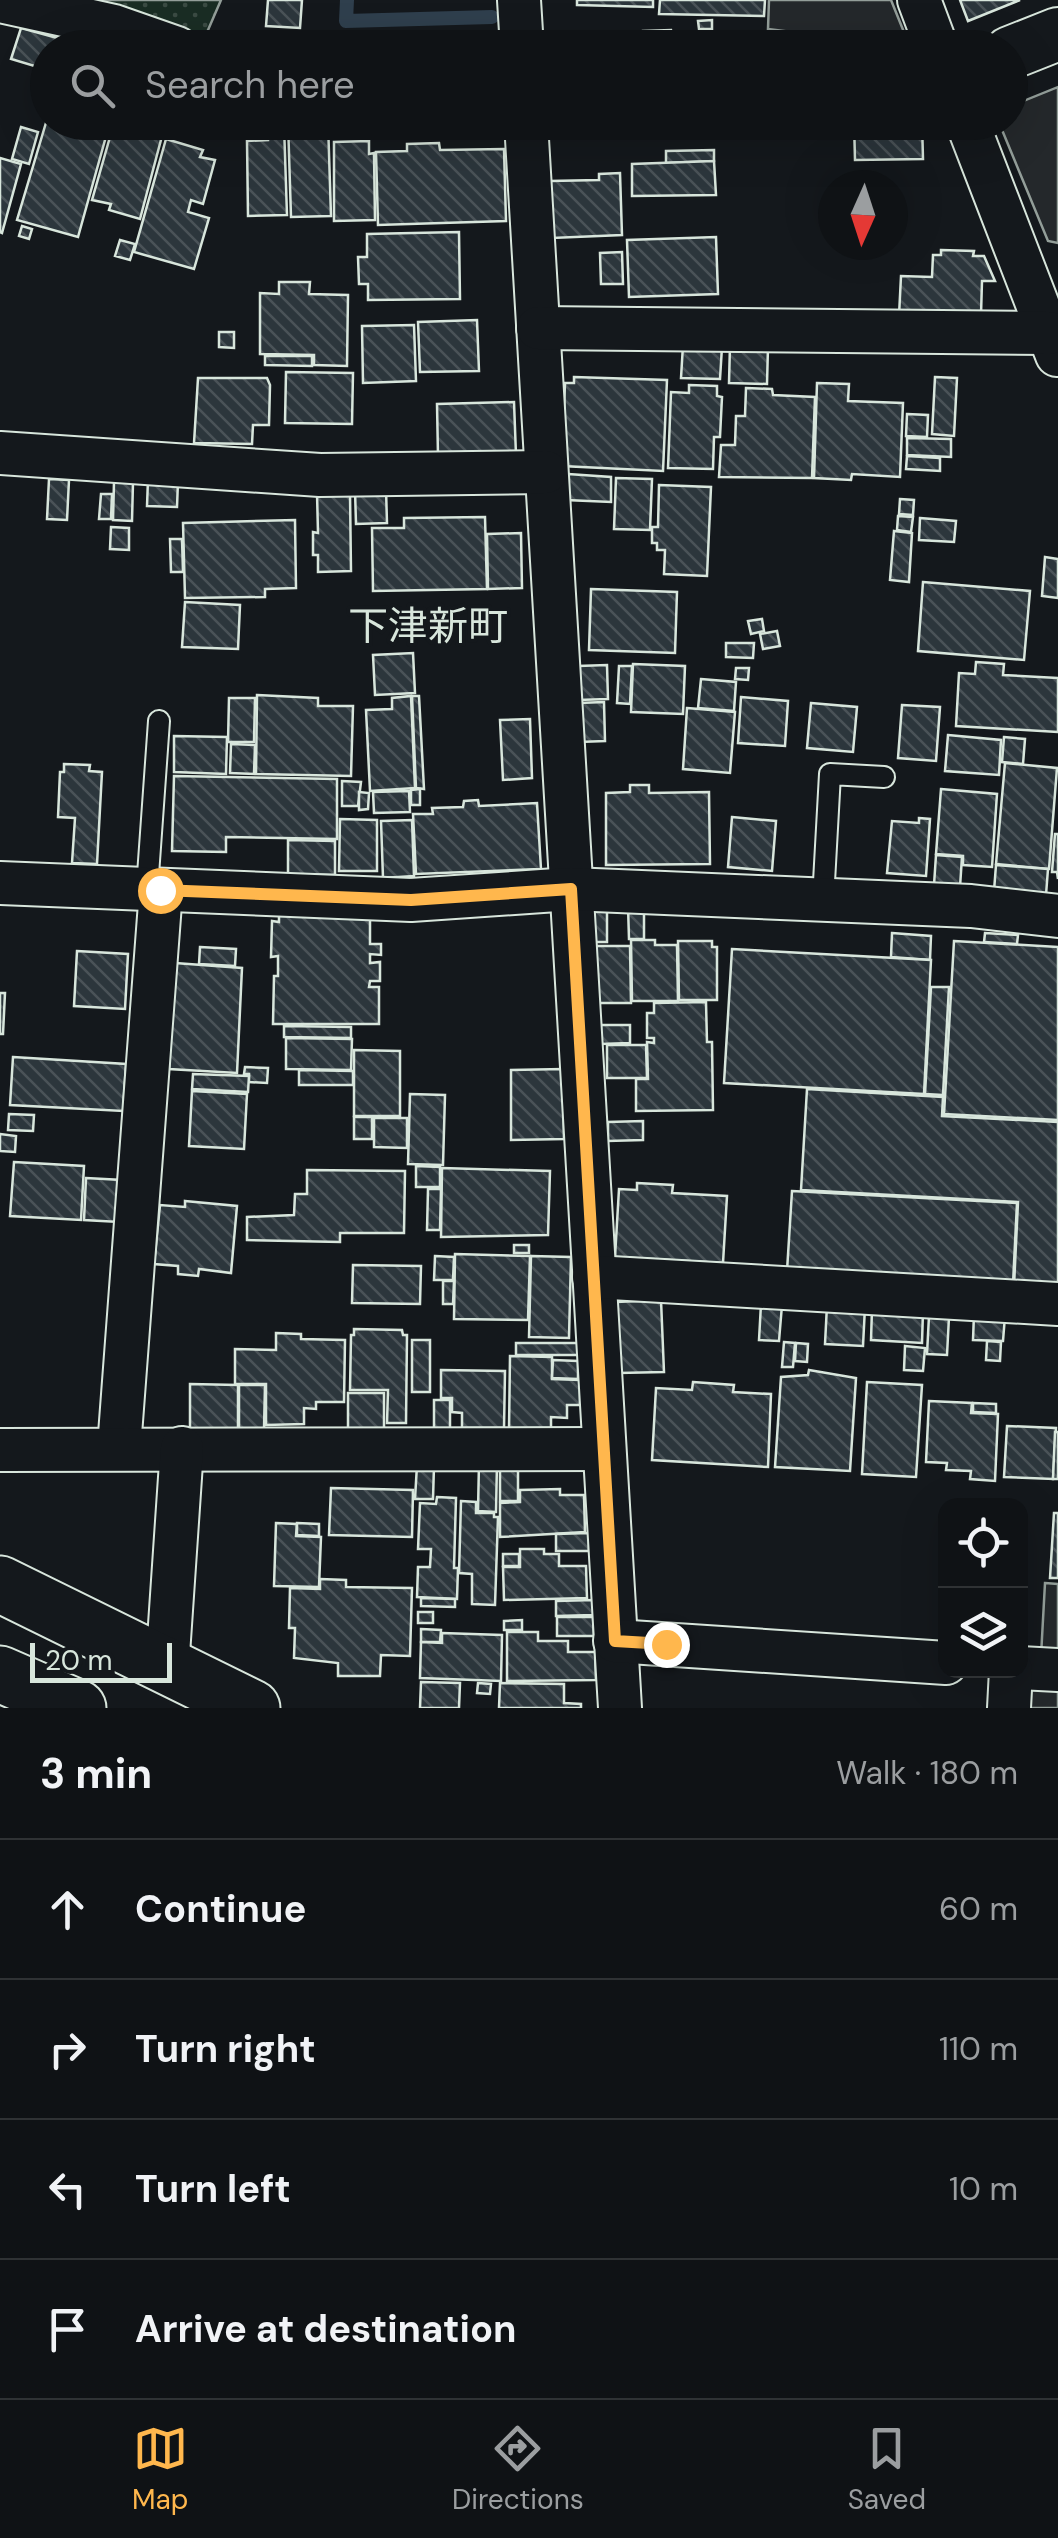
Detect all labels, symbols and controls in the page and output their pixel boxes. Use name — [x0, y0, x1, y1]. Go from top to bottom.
search box — [30, 30, 1028, 140]
icon: search — [65, 58, 120, 113]
text: Search here — [145, 60, 355, 110]
north arrow — [818, 170, 908, 260]
district label: 下津新町 — [348, 600, 508, 652]
route start — [138, 868, 184, 914]
map controls — [938, 1498, 1028, 1678]
button: locate — [938, 1498, 1028, 1588]
button: layers — [938, 1588, 1028, 1678]
route end — [644, 1622, 690, 1668]
scale bar — [30, 1638, 172, 1682]
text: 20 m — [45, 1642, 112, 1679]
text: 3 min — [40, 1746, 152, 1801]
text: Walk · 180 m — [836, 1752, 1018, 1794]
icon: ahead — [40, 1882, 95, 1937]
text: Continue — [135, 1884, 306, 1934]
text: 60 m — [939, 1888, 1018, 1930]
icon: right — [40, 2022, 95, 2077]
text: Turn right — [135, 2024, 316, 2074]
text: 110 m — [939, 2028, 1018, 2070]
icon: left — [40, 2162, 95, 2217]
text: Turn left — [135, 2164, 291, 2214]
text: 10 m — [949, 2168, 1018, 2210]
icon: arrive — [40, 2302, 95, 2357]
text: Arrive at destination — [135, 2304, 517, 2354]
tab: Map — [132, 2421, 188, 2518]
tab: Directions — [452, 2421, 584, 2518]
tab: Saved — [848, 2421, 926, 2518]

